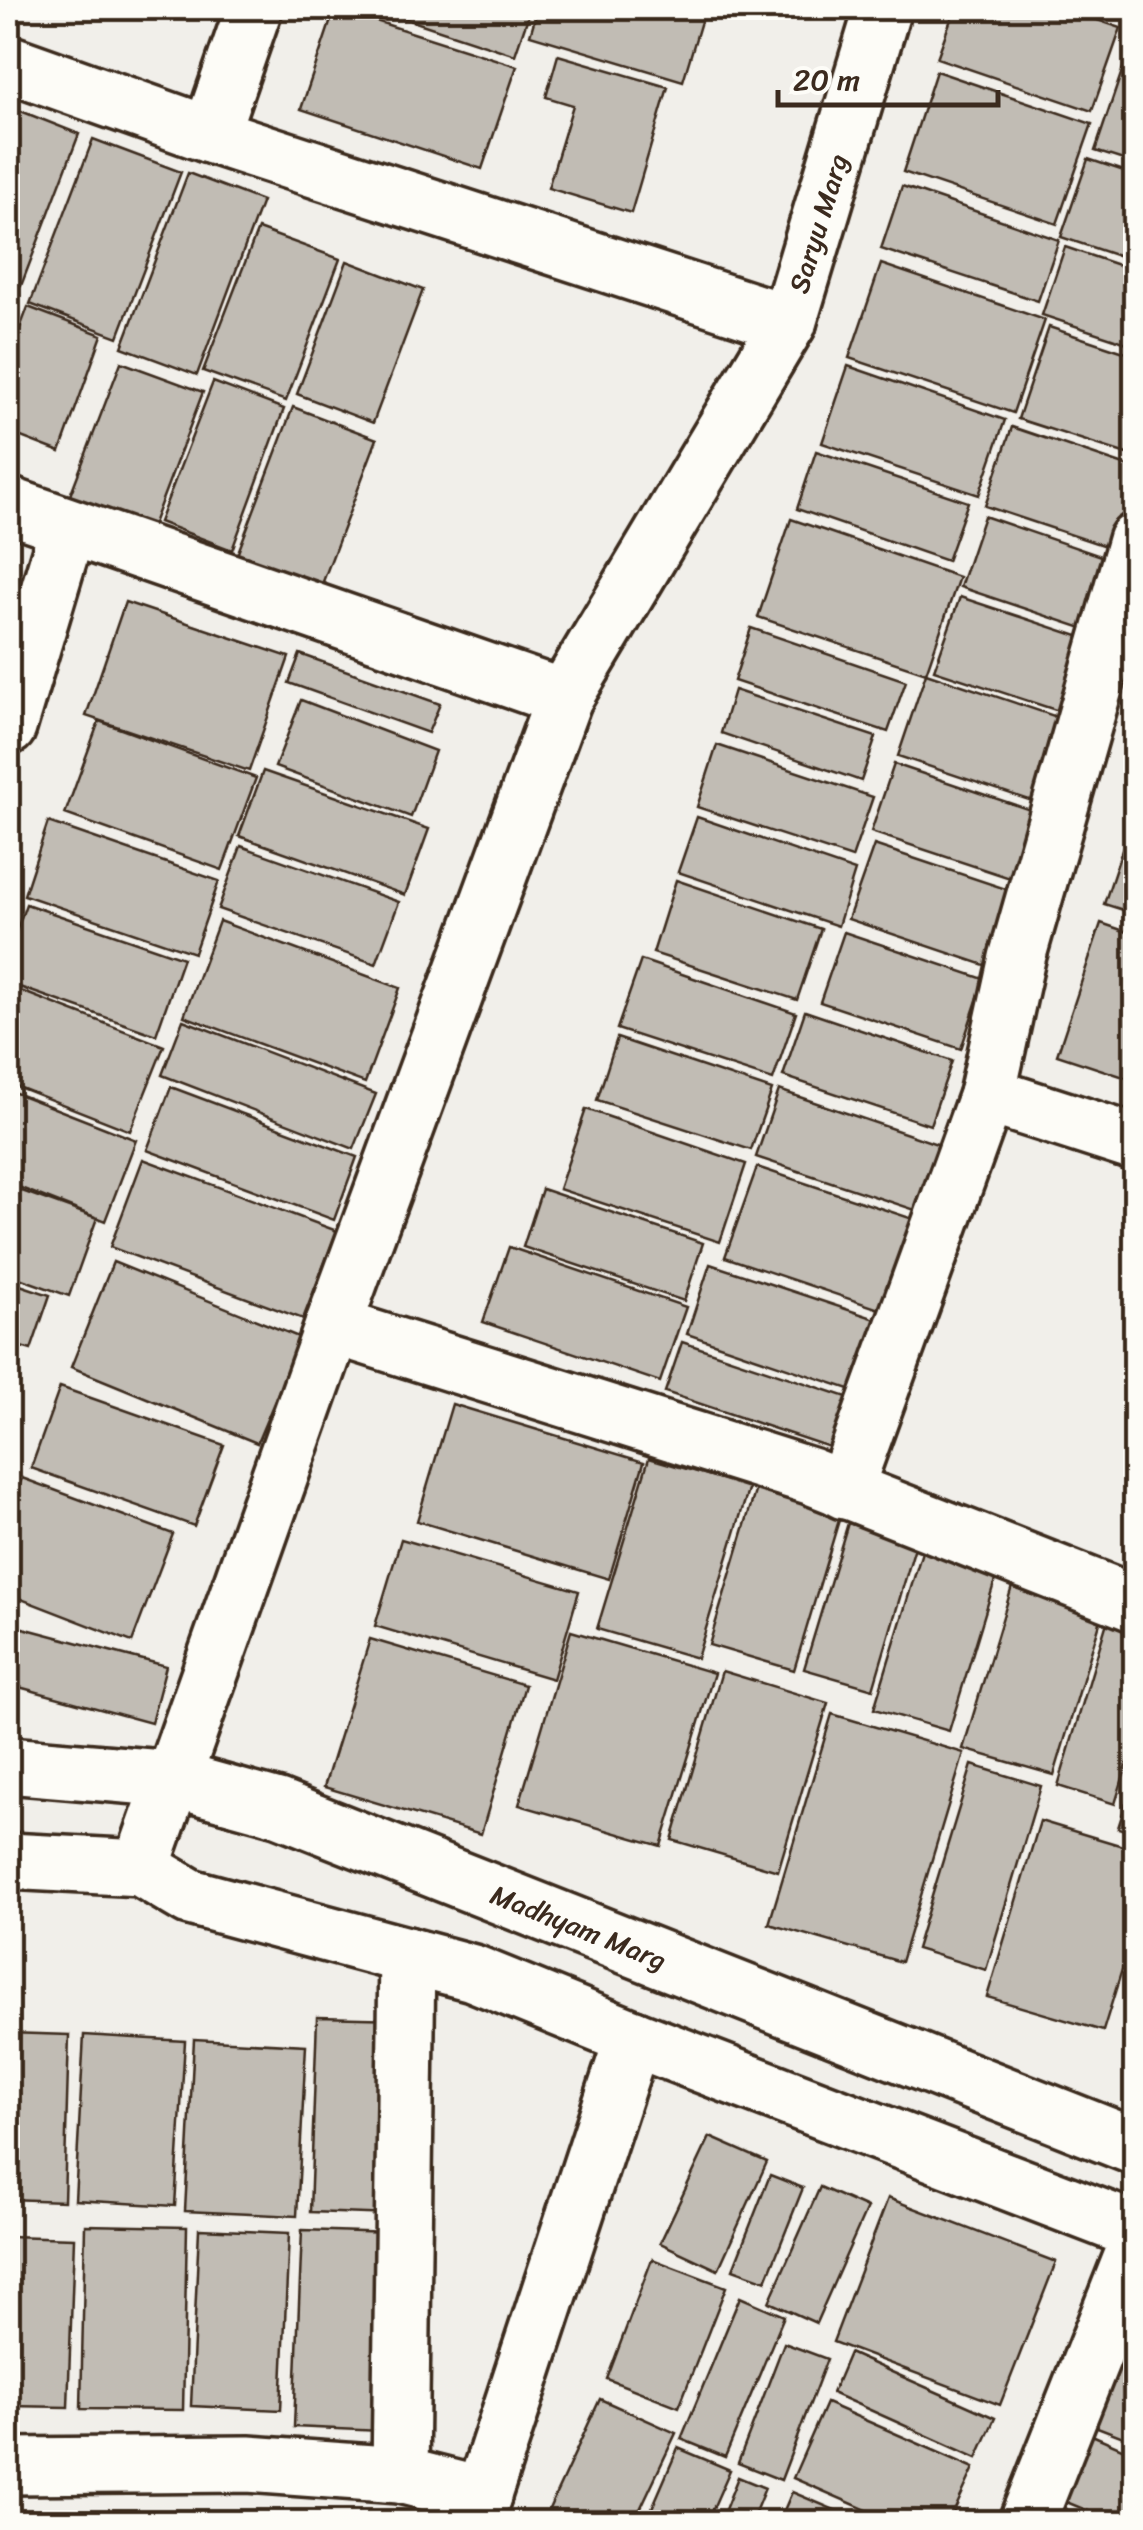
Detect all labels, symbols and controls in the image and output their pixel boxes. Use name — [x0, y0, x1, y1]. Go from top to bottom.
scale bar — [778, 45, 998, 107]
text: 20 m — [793, 53, 860, 107]
street label: Saryu Marg — [774, 148, 862, 299]
street label: Madhyam Marg — [483, 1870, 674, 1984]

